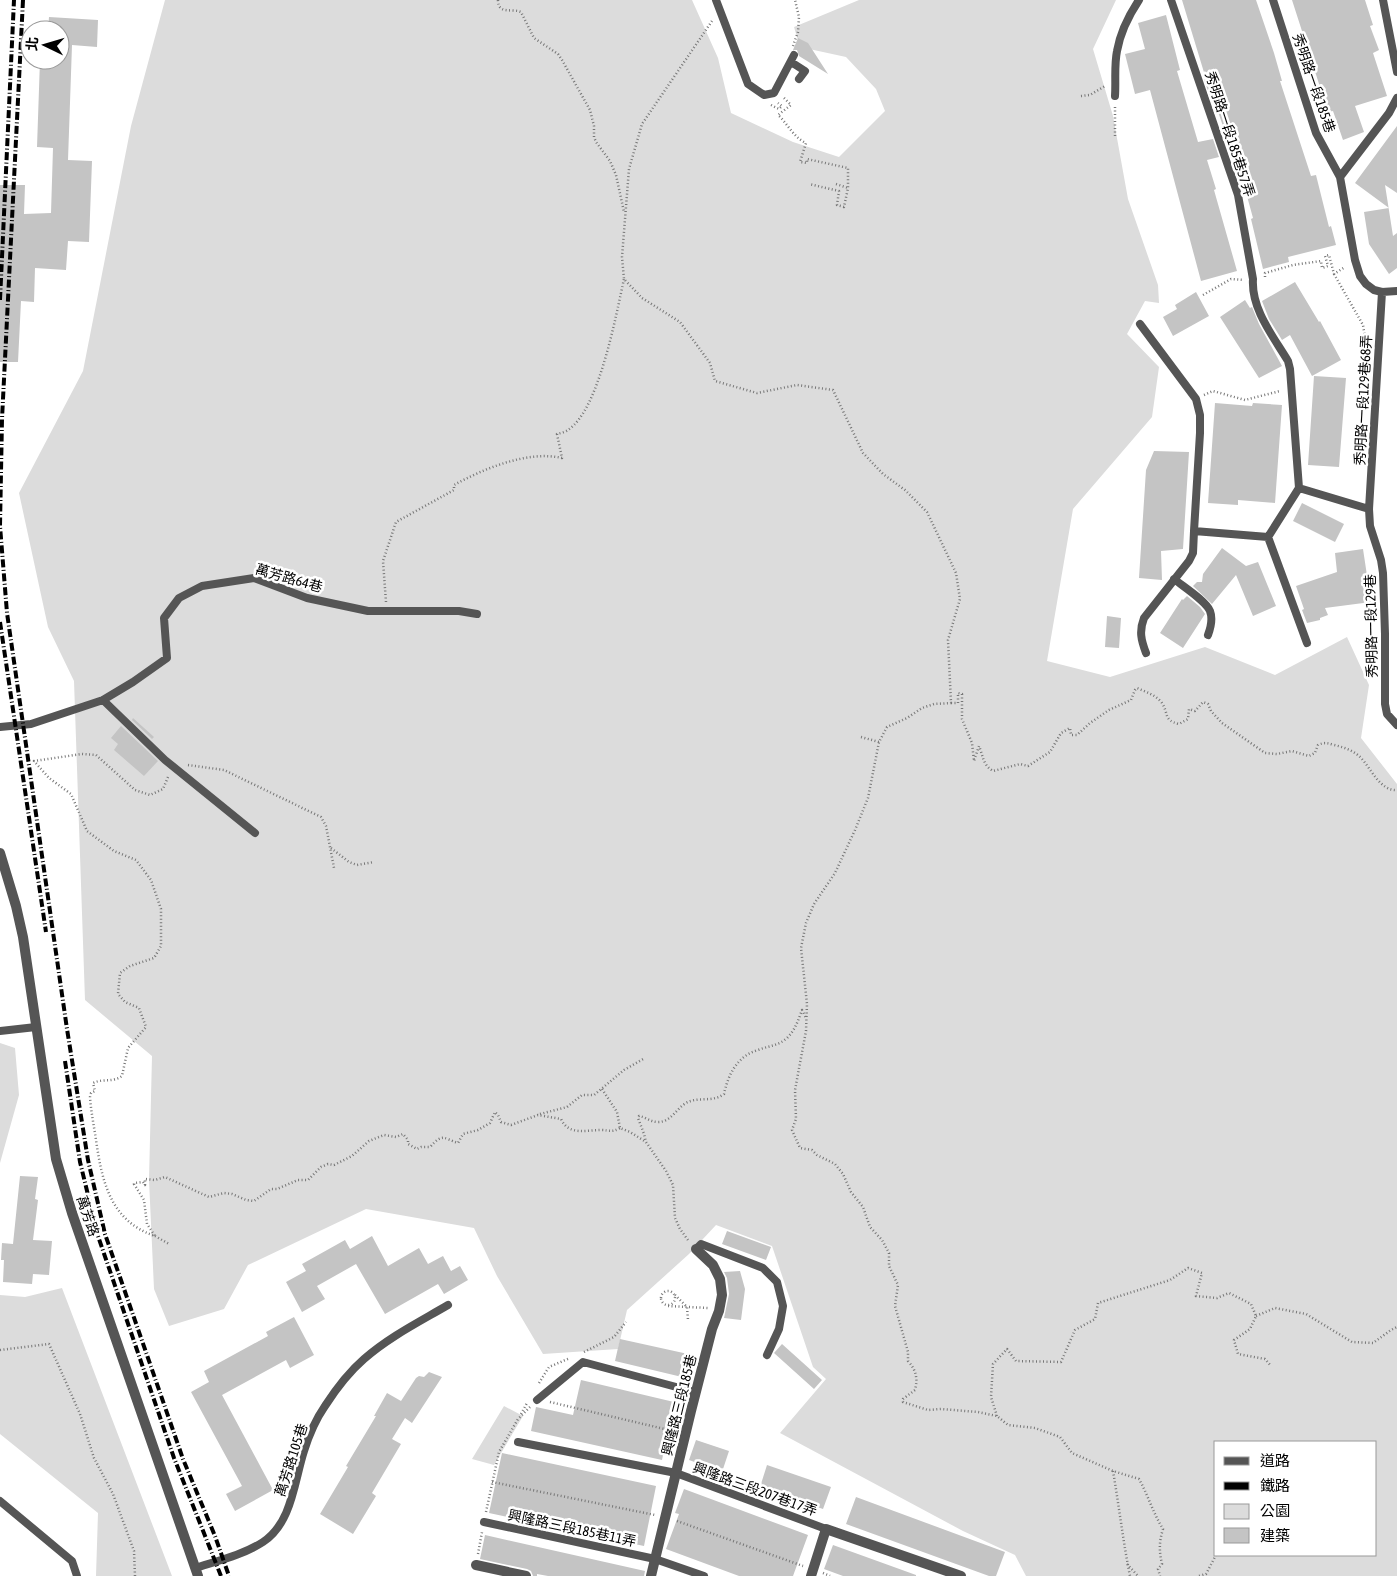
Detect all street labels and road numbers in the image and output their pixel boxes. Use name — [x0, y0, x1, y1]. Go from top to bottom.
street label: 秀明路一段185巷 — [1290, 31, 1338, 135]
street label: 秀明路一段185巷57弄 — [1202, 69, 1258, 199]
street label: 秀明路一段129巷68弄 — [1352, 334, 1374, 466]
street label: 萬芳路64巷 — [254, 561, 324, 595]
street label: 秀明路一段129巷 — [1362, 574, 1380, 678]
street label: 萬芳路 — [74, 1194, 102, 1238]
street label: 興隆路三段185巷 — [659, 1353, 699, 1457]
street label: 萬芳路105巷 — [272, 1422, 310, 1498]
street label: 興隆路三段207巷17弄 — [691, 1459, 819, 1519]
street label: 興隆路三段185巷11弄 — [506, 1507, 638, 1549]

